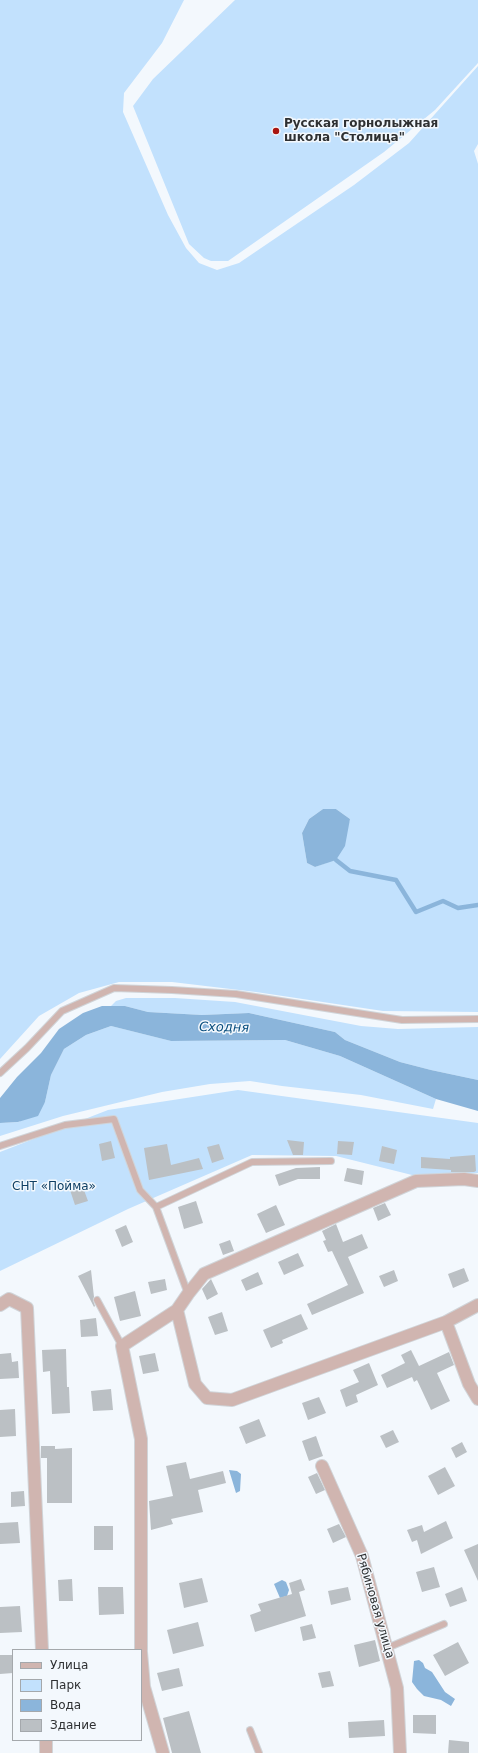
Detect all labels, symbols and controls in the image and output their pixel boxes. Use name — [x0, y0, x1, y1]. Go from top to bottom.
place label: Русская горнолыжная школа "Столица" — [284, 117, 438, 145]
marker: Русская горнолыжная школа "Столица" — [271, 126, 281, 136]
water label: Сходня — [199, 1020, 249, 1036]
park label: СНТ «Пойма» — [12, 1180, 96, 1194]
street label: Рябиновая улица — [353, 1552, 397, 1660]
legend — [12, 1649, 142, 1741]
text: Улица — [50, 1658, 88, 1672]
text: Парк — [50, 1678, 81, 1692]
text: Вода — [50, 1698, 81, 1712]
text: Здание — [50, 1718, 96, 1732]

